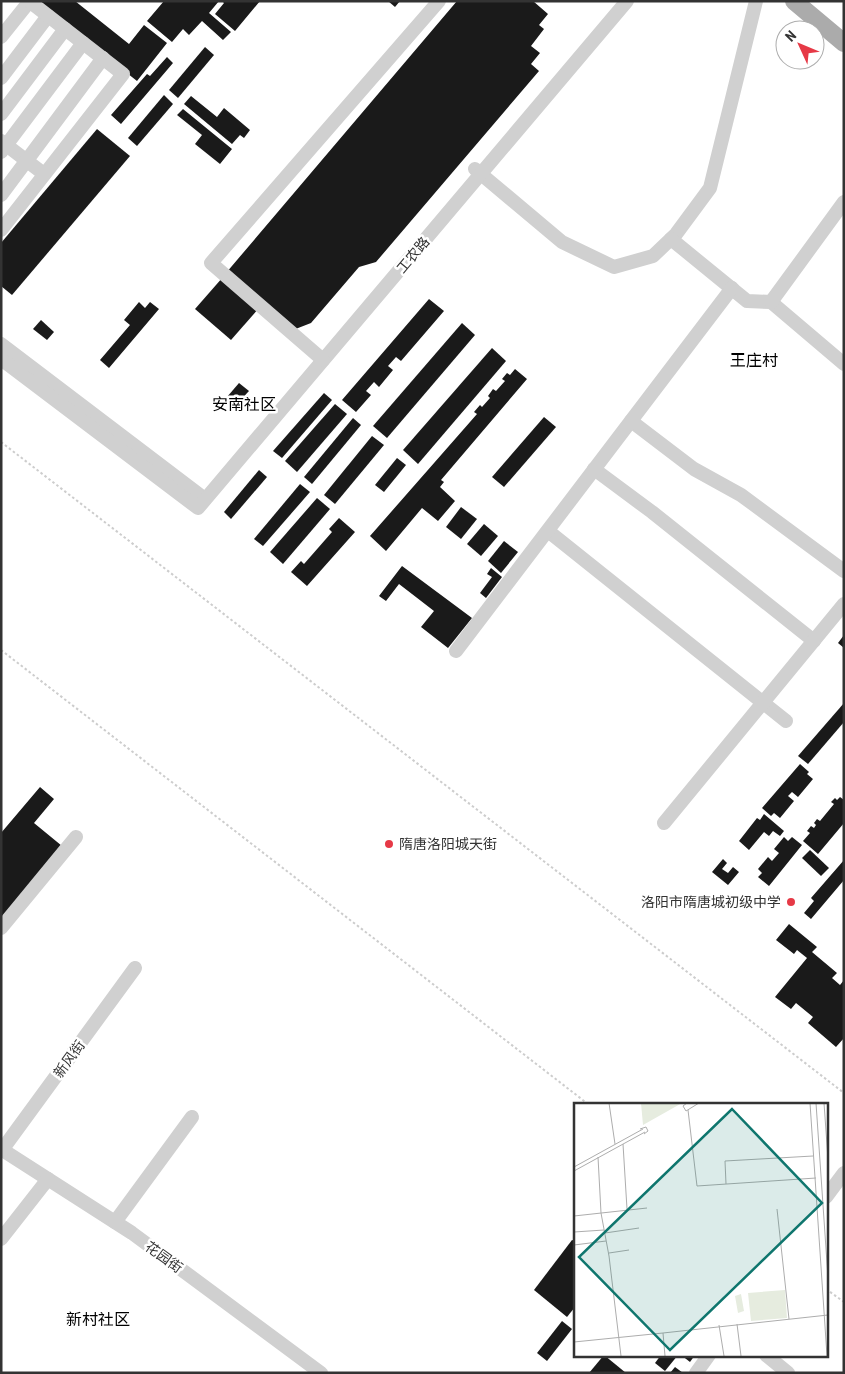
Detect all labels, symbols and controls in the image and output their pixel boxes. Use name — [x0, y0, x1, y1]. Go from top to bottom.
north arrow — [775, 20, 825, 70]
text: N — [782, 27, 799, 45]
street label: 工农路 — [393, 234, 433, 276]
district label: 王庄村 — [730, 351, 778, 370]
district label: 安南社区 — [212, 395, 276, 414]
place label: 隋唐洛阳城天街 — [399, 836, 497, 852]
marker: 隋唐洛阳城天街 — [383, 838, 395, 850]
place label: 洛阳市隋唐城初级中学 — [641, 894, 781, 910]
marker: 洛阳市隋唐城初级中学 — [785, 896, 797, 908]
street label: 新风街 — [50, 1037, 88, 1081]
inset map — [574, 1103, 828, 1356]
street label: 花园街 — [142, 1238, 186, 1276]
district label: 新村社区 — [66, 1310, 130, 1329]

